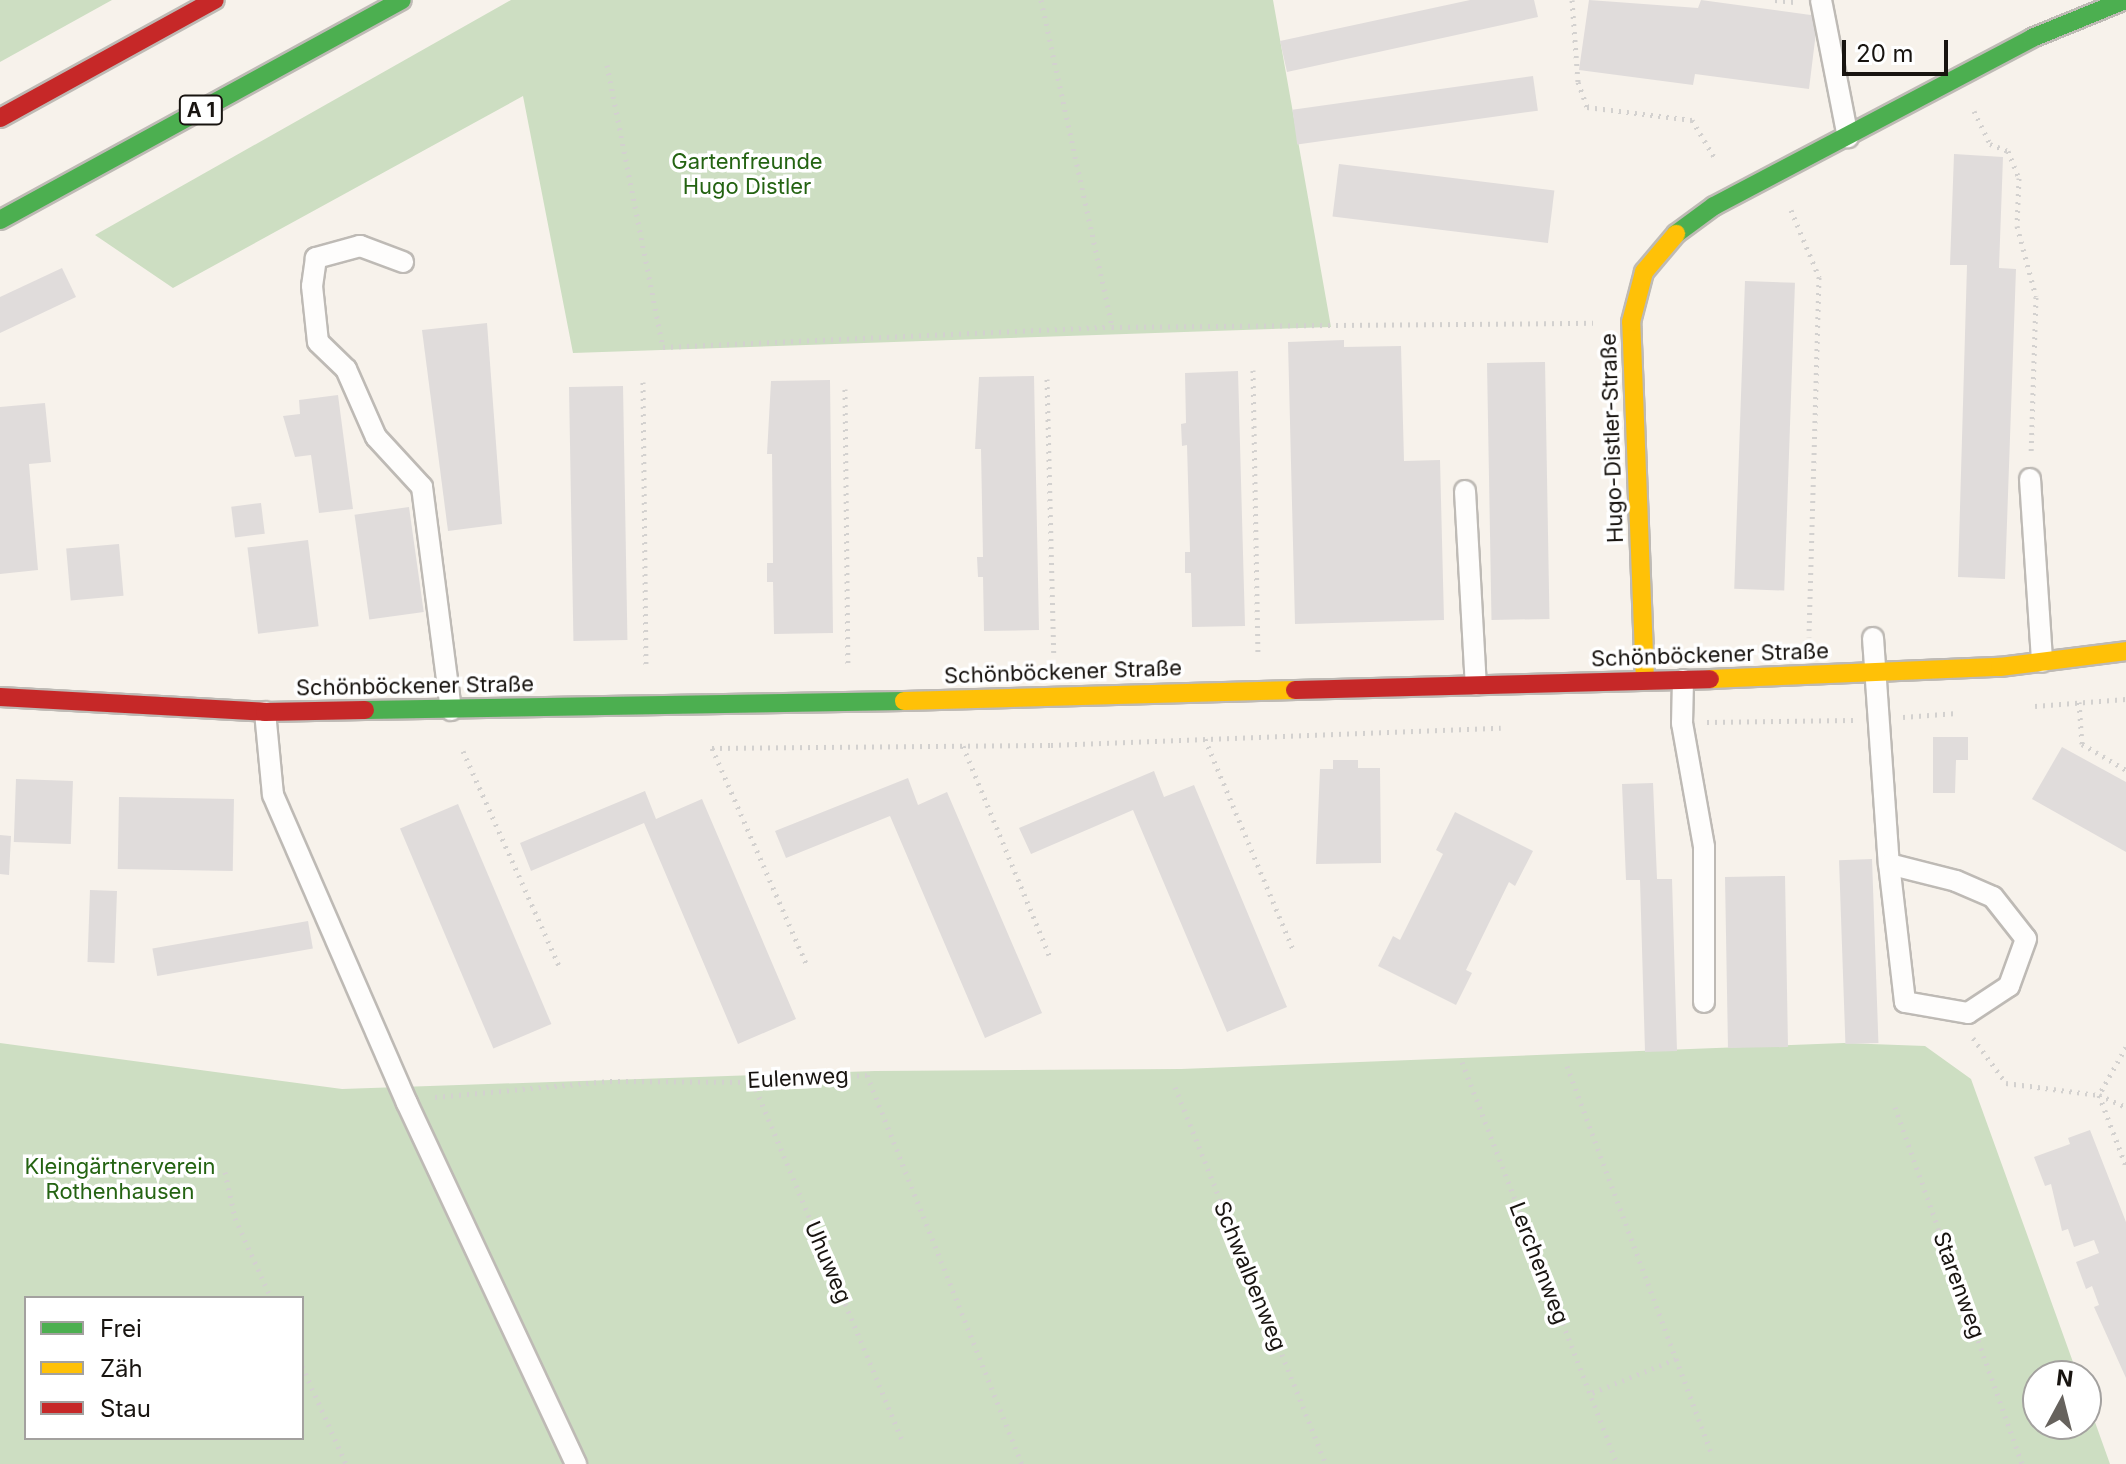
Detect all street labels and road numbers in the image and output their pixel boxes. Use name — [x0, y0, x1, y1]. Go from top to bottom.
road number: A 1 — [177, 94, 225, 126]
street label: Hugo-Distler-Straße — [1595, 333, 1629, 543]
street label: Schönböckener Straße — [1591, 638, 1829, 672]
street label: Schönböckener Straße — [944, 655, 1182, 689]
street label: Schönböckener Straße — [296, 671, 534, 701]
street label: Eulenweg — [747, 1062, 849, 1094]
street label: Schwalbenweg — [1208, 1198, 1292, 1354]
street label: Lerchenweg — [1504, 1198, 1574, 1328]
street label: Uhuweg — [799, 1217, 857, 1307]
street label: Starenweg — [1928, 1228, 1990, 1342]

